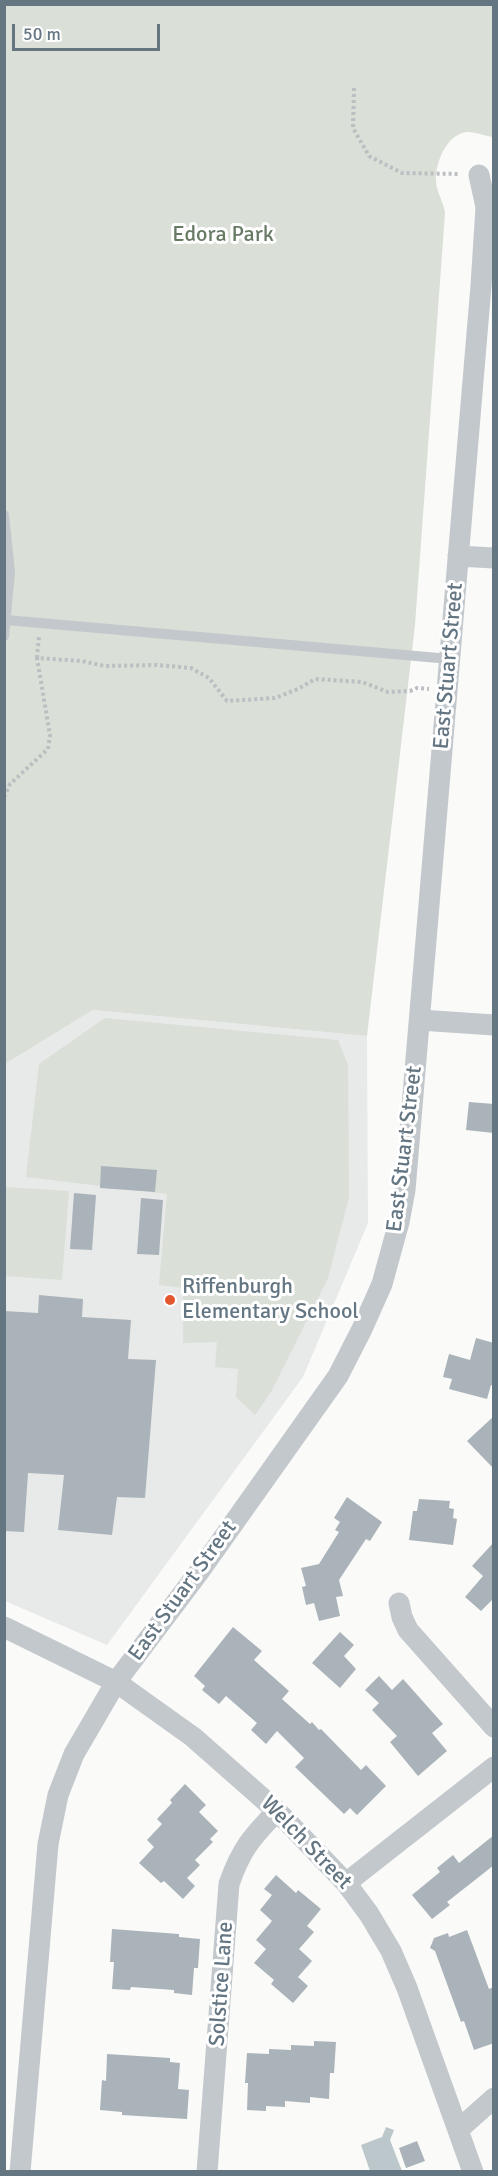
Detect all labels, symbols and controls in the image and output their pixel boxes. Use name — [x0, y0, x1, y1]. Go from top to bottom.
scale bar — [15, 12, 164, 50]
text: 50 m — [23, 23, 61, 45]
park label: Edora Park — [172, 222, 274, 248]
street label: East Stuart Street — [429, 582, 469, 750]
street label: East Stuart Street — [382, 1064, 428, 1234]
place label: Riffenburgh Elementary School — [182, 1274, 359, 1326]
marker: Riffenburgh Elementary School — [163, 1293, 177, 1307]
street label: East Stuart Street — [123, 1516, 243, 1666]
street label: Welch Street — [255, 1791, 357, 1895]
street label: Solstice Lane — [204, 1921, 240, 2047]

